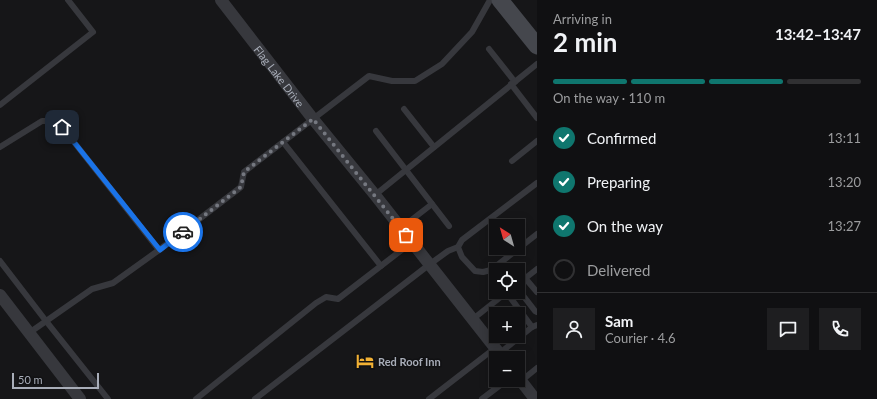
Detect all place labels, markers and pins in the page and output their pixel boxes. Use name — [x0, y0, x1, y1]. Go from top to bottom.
pin — [45, 110, 79, 144]
pin — [389, 218, 423, 252]
hotel icon: Red Roof Inn — [355, 351, 375, 371]
place label: Red Roof Inn — [378, 355, 441, 368]

